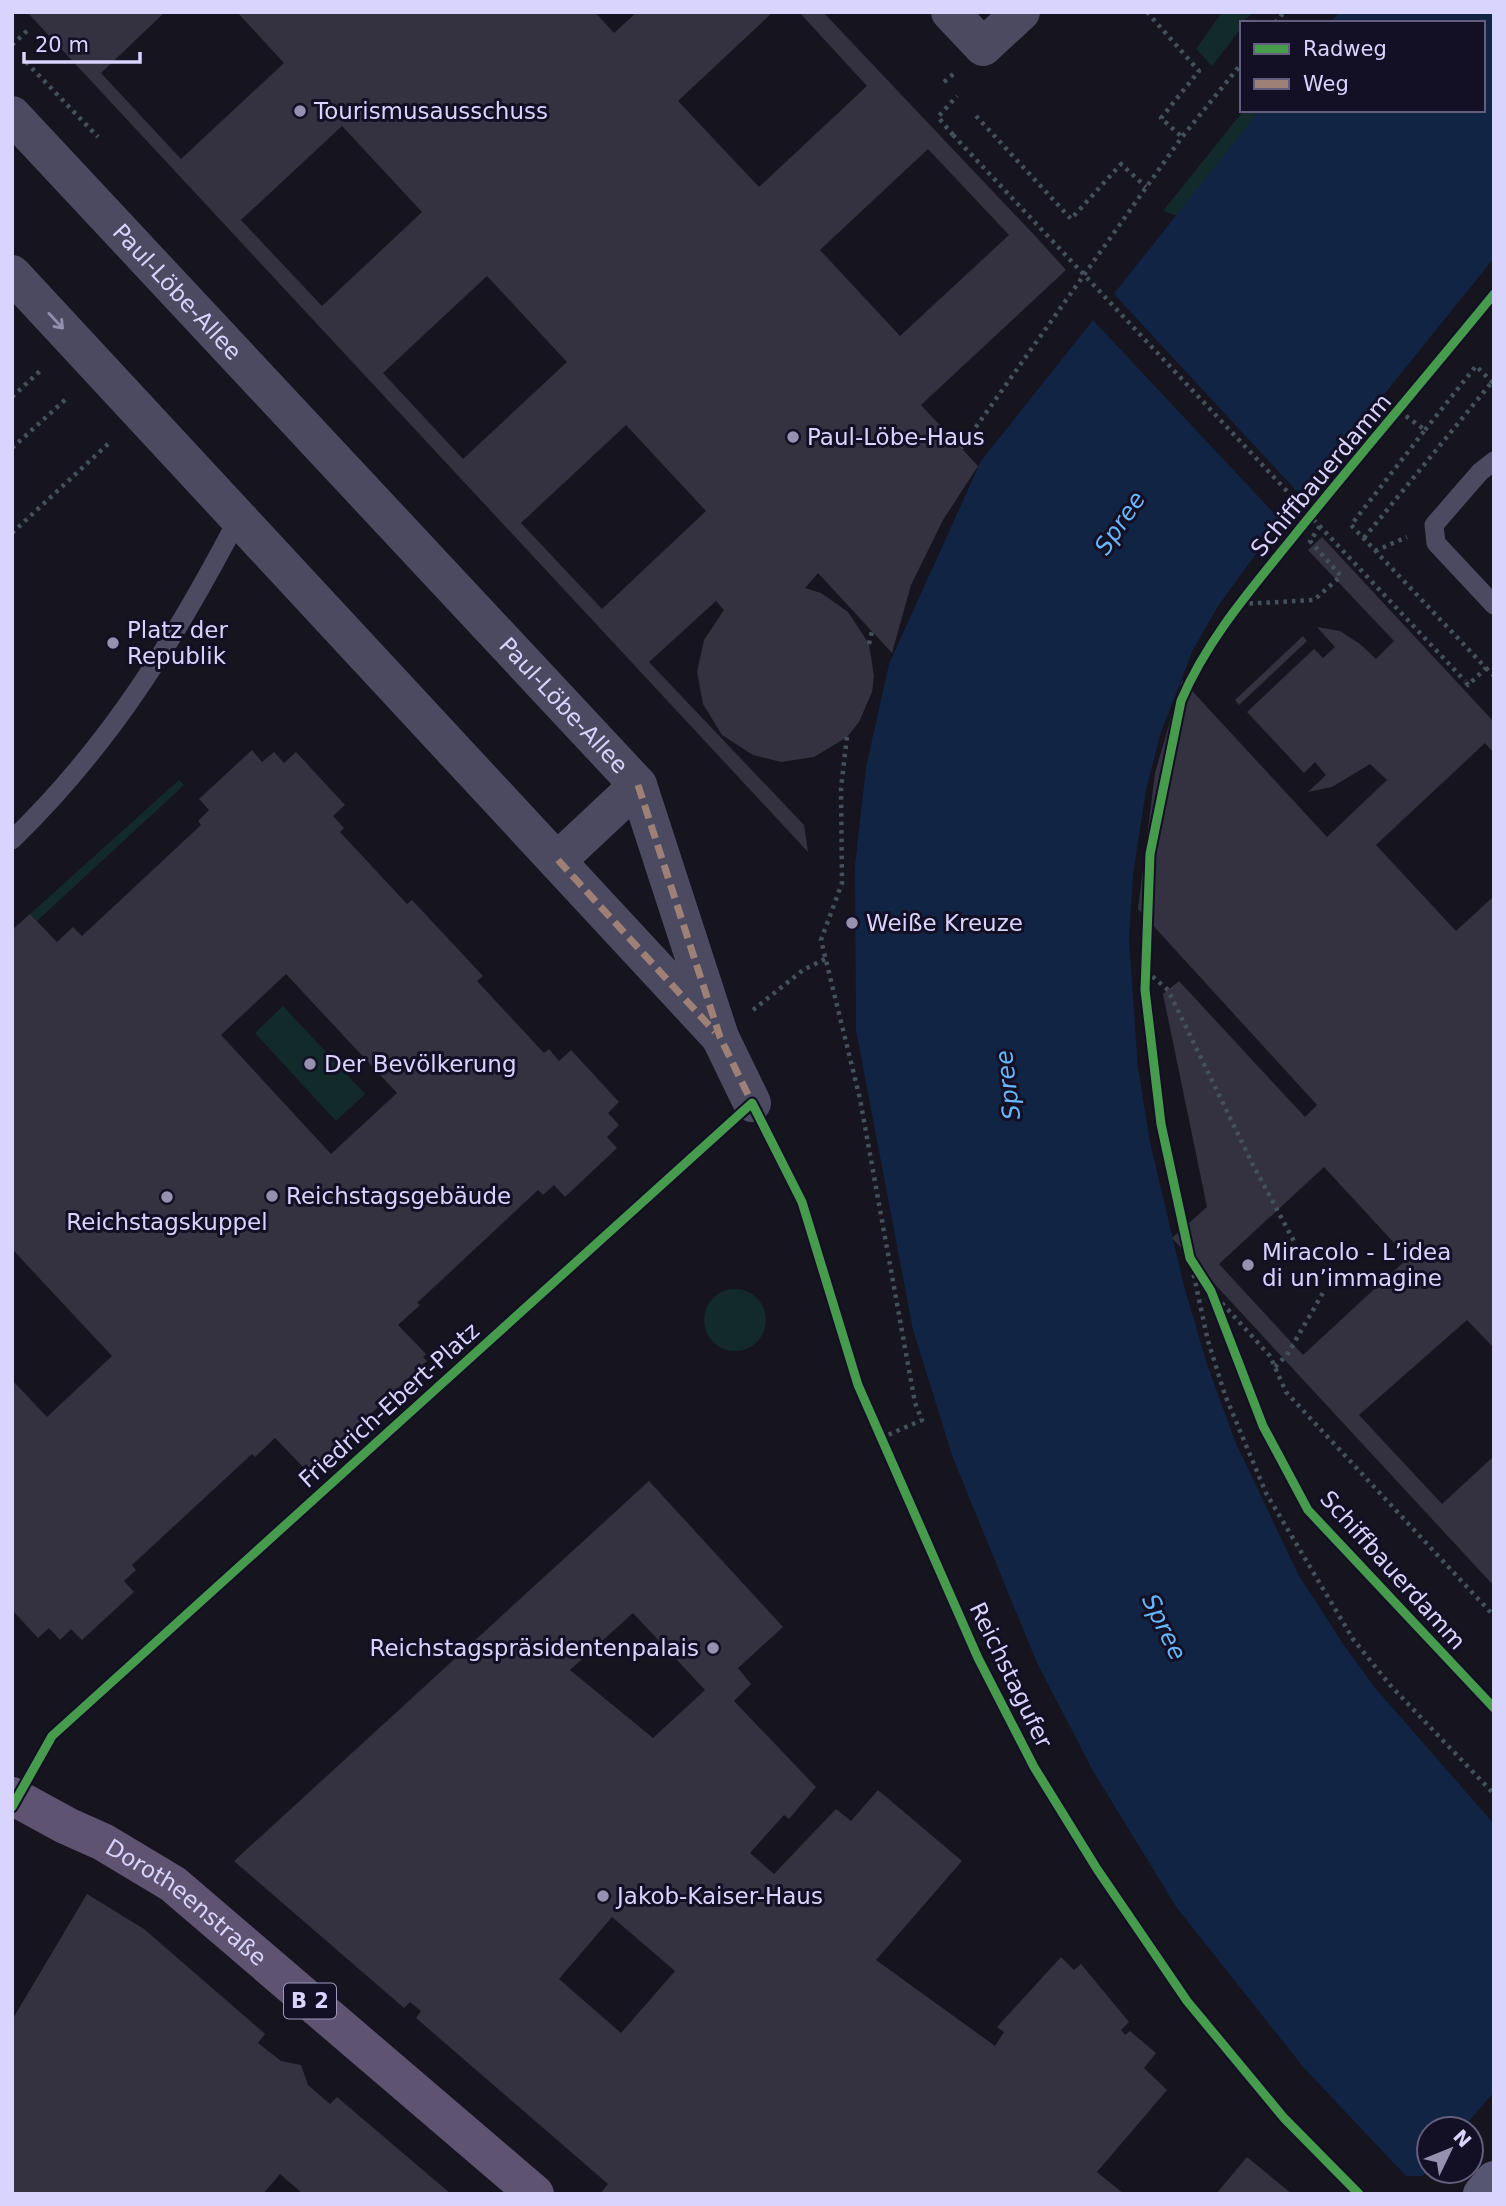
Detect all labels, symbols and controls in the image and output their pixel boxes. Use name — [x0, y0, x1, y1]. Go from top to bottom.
scale bar — [24, 21, 140, 65]
legend — [1240, 21, 1485, 112]
text: 20 m — [35, 33, 89, 57]
text: Radweg — [1303, 37, 1387, 61]
text: Weg — [1303, 72, 1349, 96]
place label: Tourismusausschuss — [313, 98, 548, 124]
marker: Tourismusausschuss — [292, 103, 308, 119]
street label: Paul-Löbe-Allee — [108, 219, 247, 365]
one-way arrow — [48, 312, 64, 330]
street label: Schiffbauerdamm — [1245, 388, 1397, 562]
place label: Paul-Löbe-Haus — [807, 424, 985, 450]
marker: Paul-Löbe-Haus — [785, 429, 801, 445]
water label: Spree — [1089, 486, 1151, 560]
place label: Platz der Republik — [127, 617, 229, 669]
street label: Paul-Löbe-Allee — [494, 632, 633, 779]
marker: Platz der Republik — [105, 635, 121, 651]
place label: Weiße Kreuze — [866, 910, 1023, 936]
marker: Weiße Kreuze — [844, 915, 860, 931]
water label: Spree — [990, 1049, 1026, 1121]
place label: Der Bevölkerung — [324, 1051, 517, 1077]
marker: Der Bevölkerung — [302, 1056, 318, 1072]
place label: Reichstagsgebäude — [286, 1183, 511, 1209]
marker: Reichstagsgebäude — [264, 1188, 280, 1204]
marker: Reichstagskuppel — [159, 1189, 175, 1205]
place label: Reichstagskuppel — [66, 1209, 268, 1235]
place label: Miracolo - L’idea di un’immagine — [1262, 1239, 1451, 1291]
marker: Miracolo - L’idea di un’immagine — [1240, 1257, 1256, 1273]
street label: Friedrich-Ebert-Platz — [294, 1317, 484, 1493]
street label: Schiffbauerdamm — [1315, 1485, 1471, 1655]
water label: Spree — [1136, 1589, 1192, 1665]
street label: Reichstagufer — [965, 1598, 1058, 1753]
place label: Reichstagspräsidentenpalais — [369, 1635, 699, 1661]
marker: Reichstagspräsidentenpalais — [705, 1640, 721, 1656]
street label: Dorotheenstraße — [101, 1834, 272, 1971]
place label: Jakob-Kaiser-Haus — [615, 1883, 823, 1909]
marker: Jakob-Kaiser-Haus — [595, 1888, 611, 1904]
road number: B 2 — [284, 1983, 336, 2018]
north arrow — [1415, 2115, 1485, 2185]
text: N — [1449, 2125, 1476, 2152]

